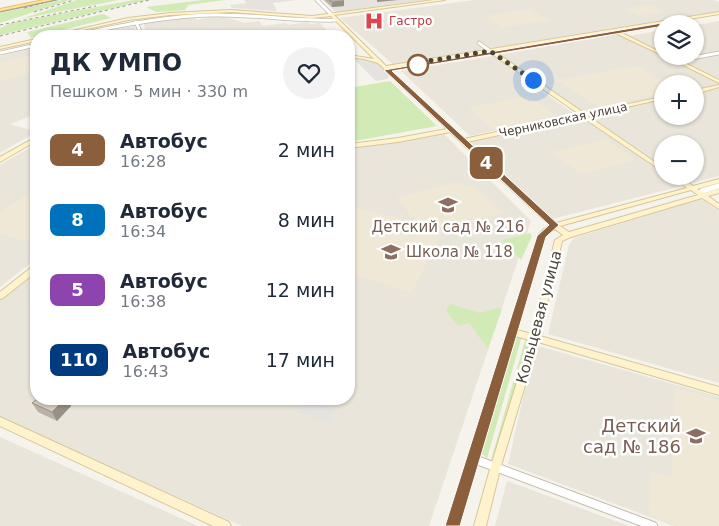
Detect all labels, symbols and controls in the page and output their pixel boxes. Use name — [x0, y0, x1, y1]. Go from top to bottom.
hospital icon: Гастро — [363, 10, 385, 32]
place label: Гастро — [389, 14, 432, 28]
map controls — [654, 15, 704, 185]
button: layers — [654, 15, 704, 65]
button: heart — [283, 47, 335, 99]
text: ДК УМПО — [50, 49, 182, 77]
unlabelled marker — [407, 54, 429, 76]
your location — [521, 68, 546, 93]
button: + — [654, 75, 704, 125]
text: Пешком · 5 мин · 330 m — [50, 82, 248, 101]
street label: Черниковская улица — [498, 100, 628, 140]
text: Автобус — [120, 130, 208, 152]
button: − — [654, 135, 704, 185]
text: 4 — [71, 139, 84, 160]
text: 2 мин — [278, 139, 335, 161]
line badge: 4 — [470, 147, 502, 179]
text: 16:28 — [120, 152, 166, 171]
text: 4 — [480, 152, 492, 173]
school or university icon: Детский сад № 216 — [437, 194, 459, 216]
text: Автобус — [120, 200, 208, 222]
text: 8 — [71, 209, 84, 230]
text: 8 мин — [278, 209, 335, 231]
place label: Детский сад № 216 — [372, 218, 524, 236]
text: 16:34 — [120, 222, 166, 241]
school or university icon: Школа № 118 — [380, 241, 402, 263]
place label: Школа № 118 — [406, 243, 513, 261]
street label: Кольцевая улица — [513, 248, 565, 386]
text: Автобус — [120, 270, 208, 292]
text: 5 — [71, 279, 84, 300]
text: 12 мин — [266, 279, 335, 301]
text: 16:38 — [120, 292, 166, 311]
text: Автобус — [123, 340, 210, 362]
text: 110 — [60, 349, 98, 370]
text: 17 мин — [266, 349, 335, 371]
text: 16:43 — [123, 362, 169, 381]
place label: Детский сад № 186 — [583, 415, 681, 457]
school or university icon: Детский сад № 186 — [685, 425, 707, 447]

